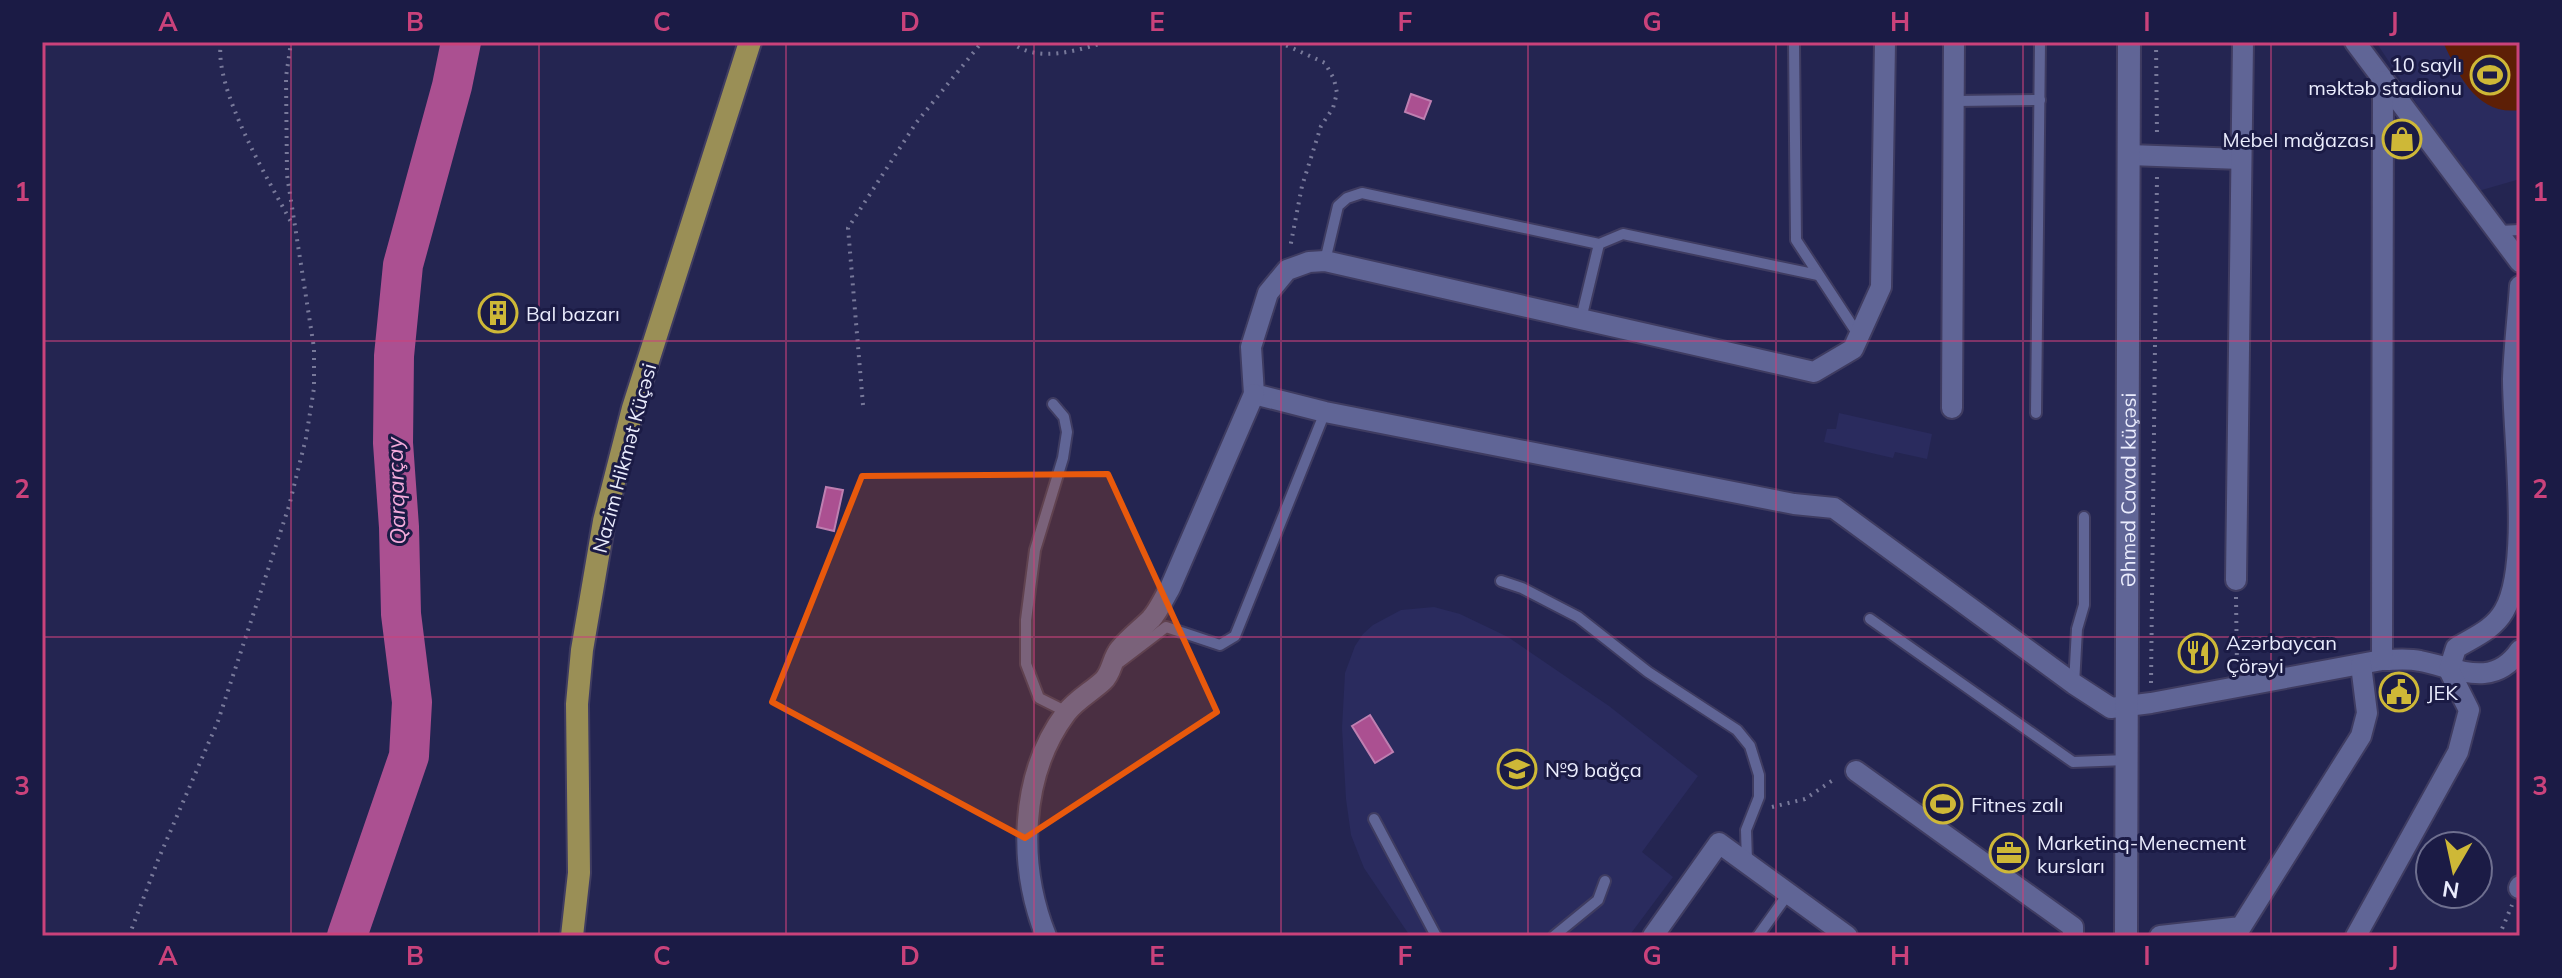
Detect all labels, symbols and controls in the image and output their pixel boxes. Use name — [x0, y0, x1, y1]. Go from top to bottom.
text: A — [158, 5, 178, 38]
text: B — [406, 5, 424, 38]
text: C — [653, 5, 671, 38]
text: D — [900, 5, 920, 38]
text: E — [1149, 5, 1165, 38]
text: F — [1398, 5, 1413, 38]
text: G — [1642, 5, 1662, 38]
text: H — [1890, 5, 1910, 38]
text: I — [2143, 5, 2151, 38]
text: J — [2389, 5, 2399, 38]
place label: 10 saylı məktəb stadionu — [2308, 52, 2462, 100]
sports icon: 10 saylı məktəb stadionu — [2469, 54, 2511, 96]
shop icon: Mebel mağazası — [2381, 118, 2423, 160]
place label: Mebel mağazası — [2223, 127, 2374, 152]
text: 1 — [14, 175, 30, 208]
text: 1 — [2532, 175, 2548, 208]
building icon: Bal bazarı — [477, 292, 519, 334]
place label: Bal bazarı — [526, 301, 620, 326]
street label: Nazim Hikmət Küçəsi — [587, 361, 661, 555]
street label: Əhməd Cavad küçəsi — [2115, 393, 2140, 587]
water label: Qarqarçay — [380, 435, 412, 545]
text: 2 — [14, 472, 30, 505]
text: 2 — [2532, 472, 2548, 505]
place label: Azərbaycan Çörəyi — [2226, 630, 2337, 678]
restaurant icon: Azərbaycan Çörəyi — [2177, 632, 2219, 674]
public building icon: JEK — [2378, 671, 2420, 713]
place label: JEK — [2427, 680, 2458, 705]
school or university icon: №9 bağça — [1496, 748, 1538, 790]
place label: №9 bağça — [1545, 757, 1642, 782]
text: 3 — [14, 769, 30, 802]
text: 3 — [2532, 769, 2548, 802]
sports icon: Fitnes zalı — [1922, 783, 1964, 825]
place label: Fitnes zalı — [1971, 792, 2064, 817]
place label: Marketinq-Menecment kursları — [2037, 830, 2246, 878]
north arrow — [2414, 830, 2494, 910]
office icon: Marketinq-Menecment kursları — [1988, 832, 2030, 874]
text: N — [2440, 875, 2461, 905]
text: A — [158, 939, 178, 972]
text: B — [406, 939, 424, 972]
text: C — [653, 939, 671, 972]
text: D — [900, 939, 920, 972]
text: E — [1149, 939, 1165, 972]
text: F — [1398, 939, 1413, 972]
text: G — [1642, 939, 1662, 972]
text: H — [1890, 939, 1910, 972]
text: I — [2143, 939, 2151, 972]
text: J — [2389, 939, 2399, 972]

